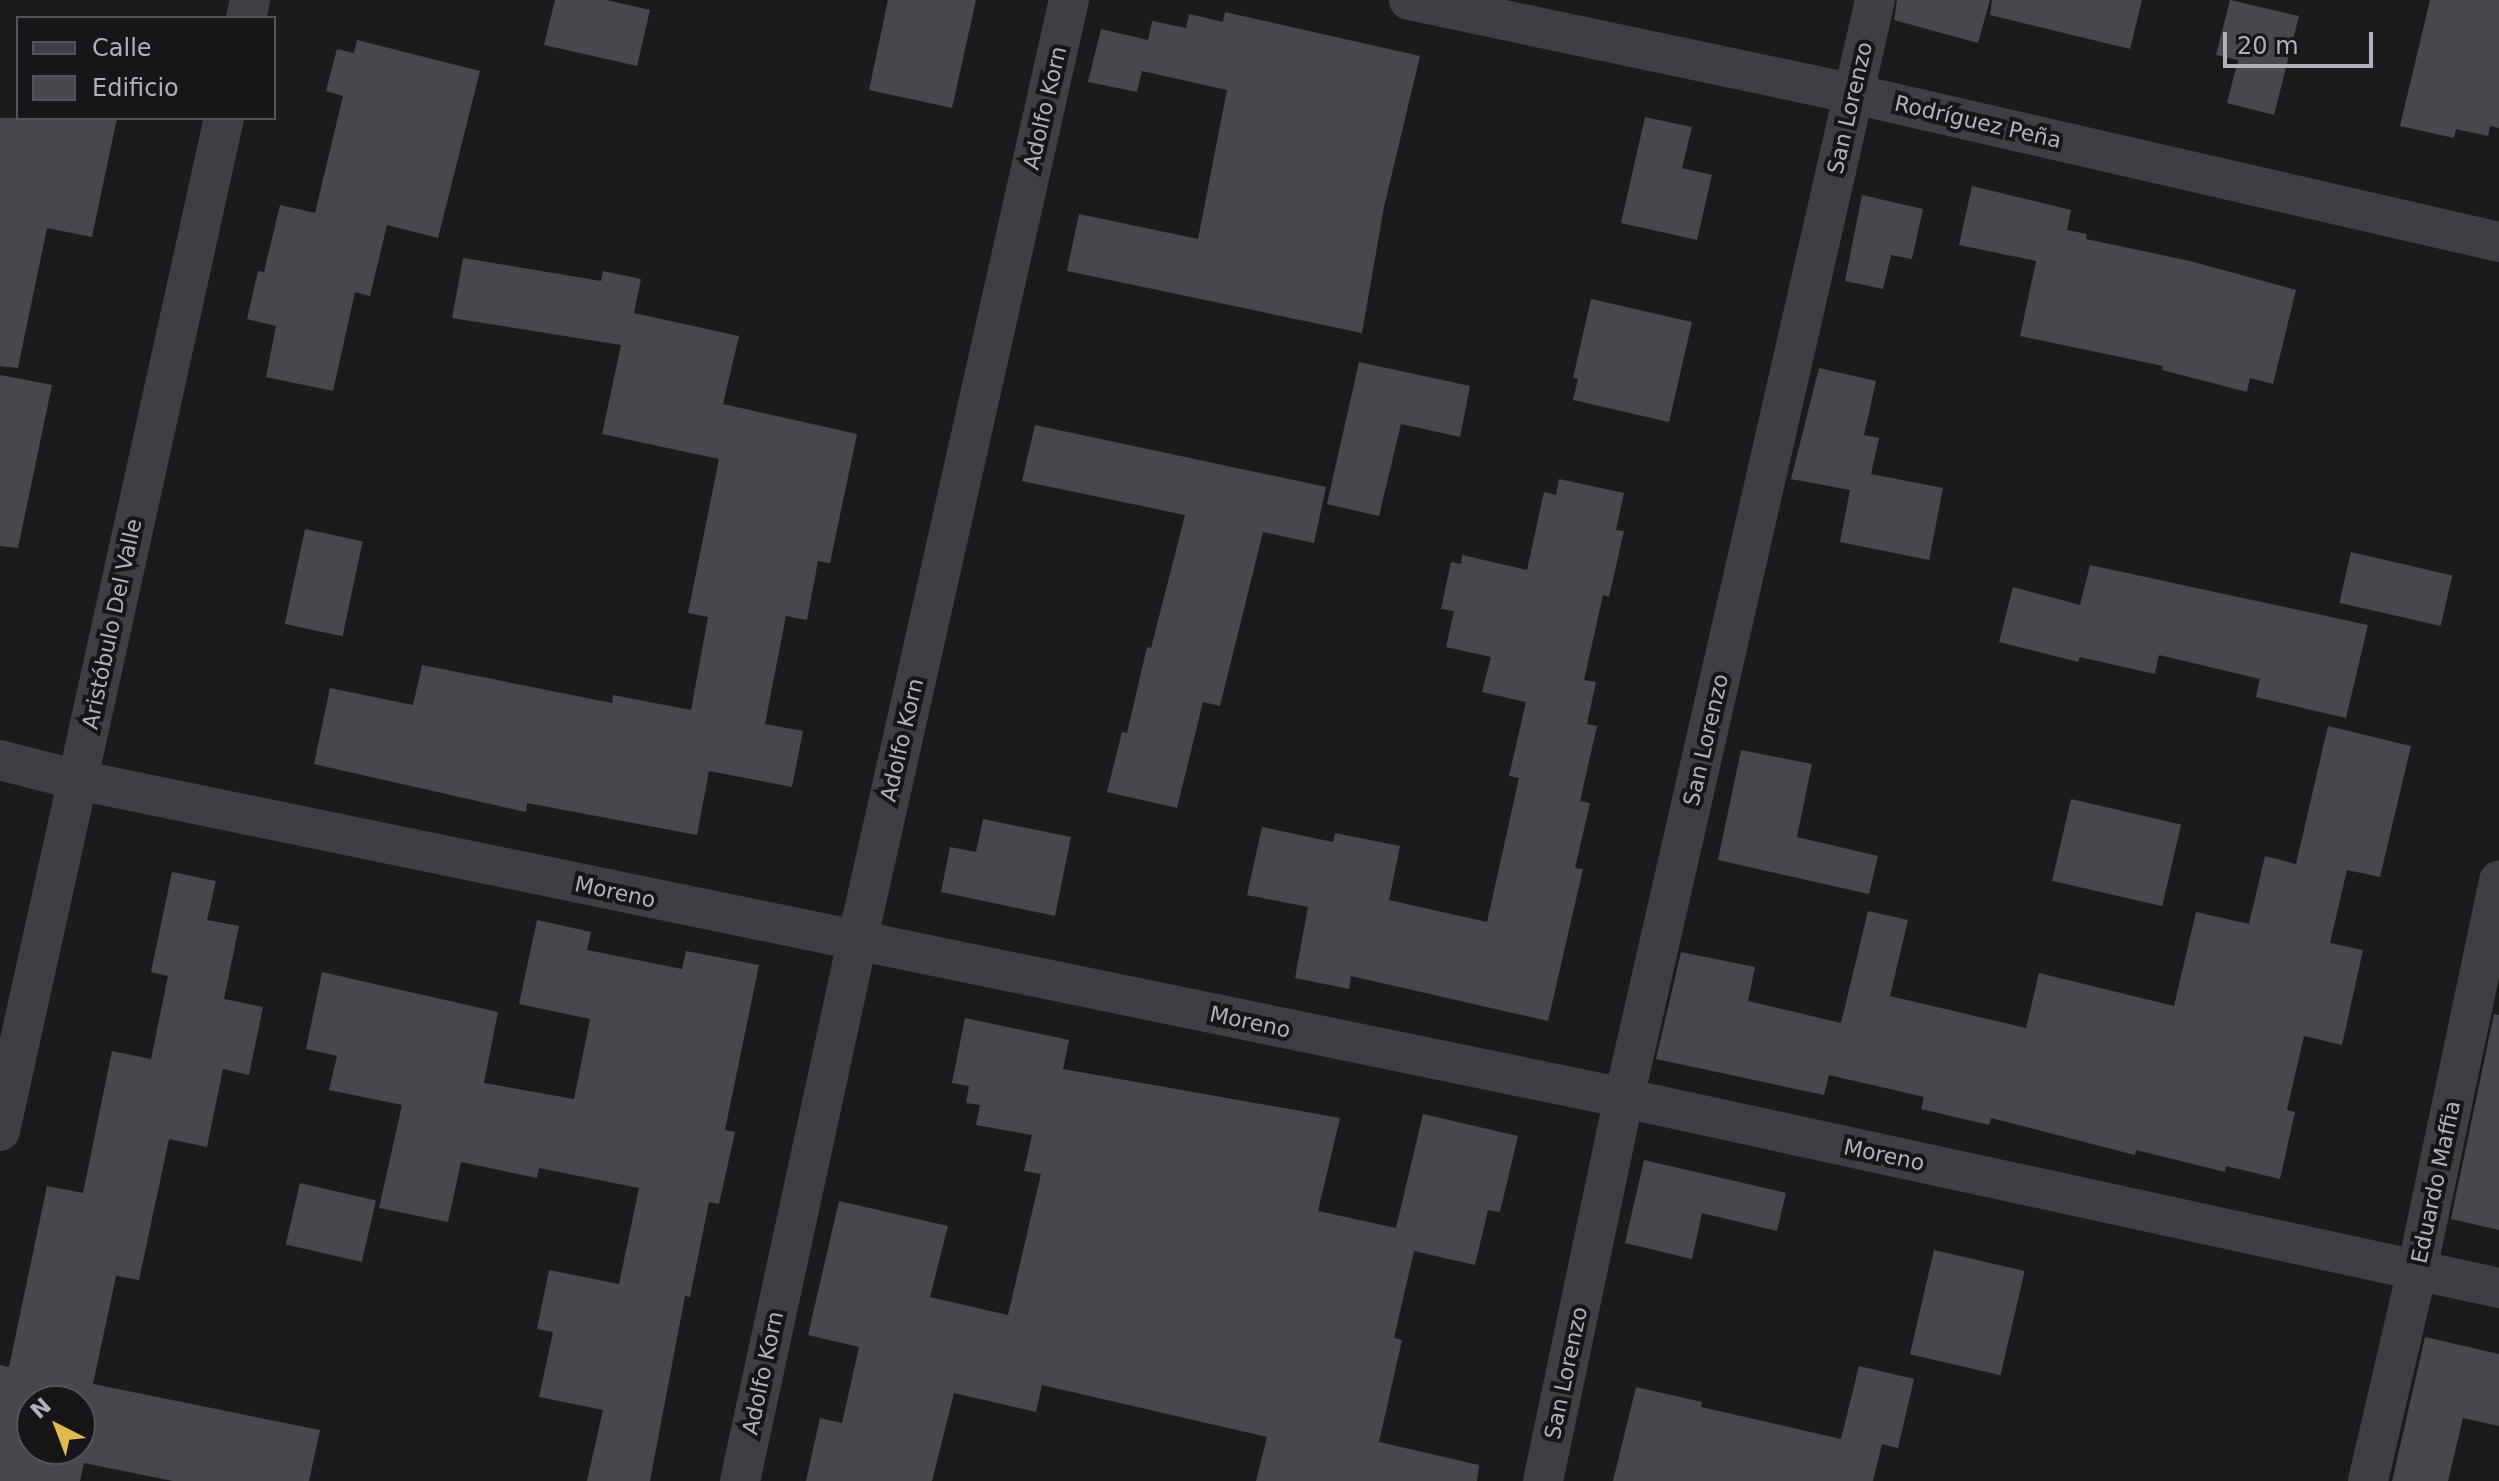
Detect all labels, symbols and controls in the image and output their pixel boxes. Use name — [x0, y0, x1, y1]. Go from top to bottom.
legend — [16, 16, 276, 120]
scale bar — [2227, 16, 2377, 66]
text: 20 m — [2237, 32, 2299, 60]
text: Calle — [92, 34, 152, 62]
street label: San Lorenzo — [1822, 39, 1878, 177]
street label: Adolfo Korn — [1018, 44, 1072, 172]
text: Edificio — [92, 74, 179, 102]
street label: Rodríguez Peña — [1892, 90, 2064, 154]
street label: Aristóbulo Del Valle — [77, 516, 147, 732]
street label: San Lorenzo — [1678, 671, 1734, 809]
street label: Adolfo Korn — [875, 676, 929, 804]
street label: Moreno — [572, 871, 658, 913]
street label: Moreno — [1207, 1001, 1293, 1043]
street label: Eduardo Maffia — [2406, 1098, 2466, 1266]
street label: Moreno — [1841, 1134, 1927, 1176]
street label: San Lorenzo — [1539, 1304, 1593, 1442]
street label: Adolfo Korn — [737, 1309, 789, 1437]
north arrow — [16, 1385, 96, 1465]
text: N — [26, 1393, 56, 1424]

